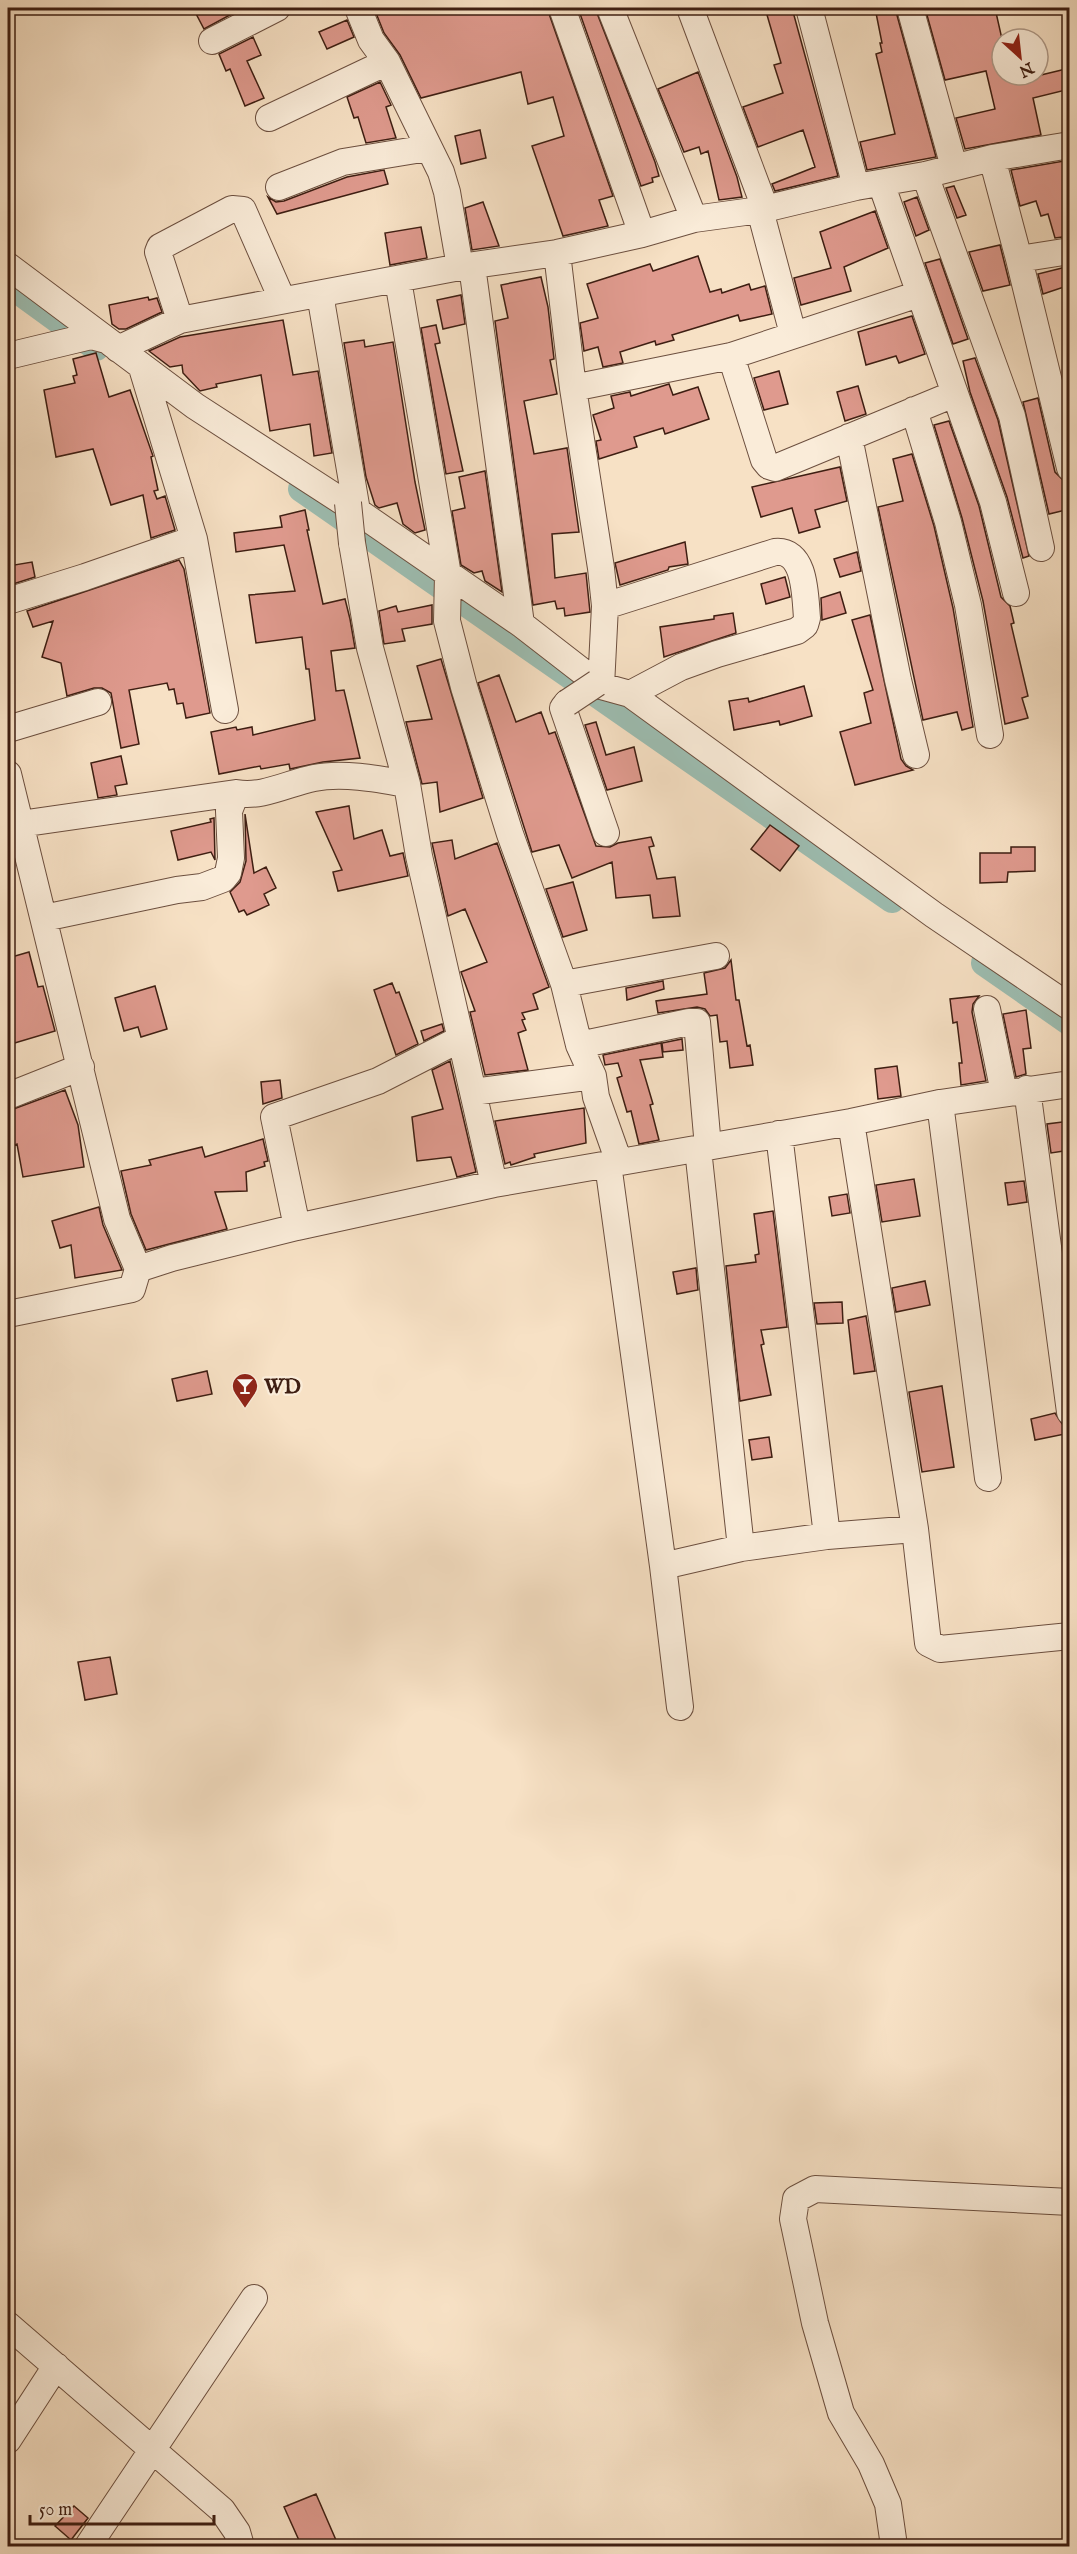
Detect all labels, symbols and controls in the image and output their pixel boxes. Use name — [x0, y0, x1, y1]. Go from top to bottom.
north arrow — [990, 27, 1050, 87]
text: N — [1015, 56, 1038, 81]
bar icon: WD — [230, 1371, 260, 1409]
place label: WD — [263, 1374, 301, 1401]
scale bar — [30, 2488, 214, 2526]
text: 50 m — [39, 2499, 72, 2522]

